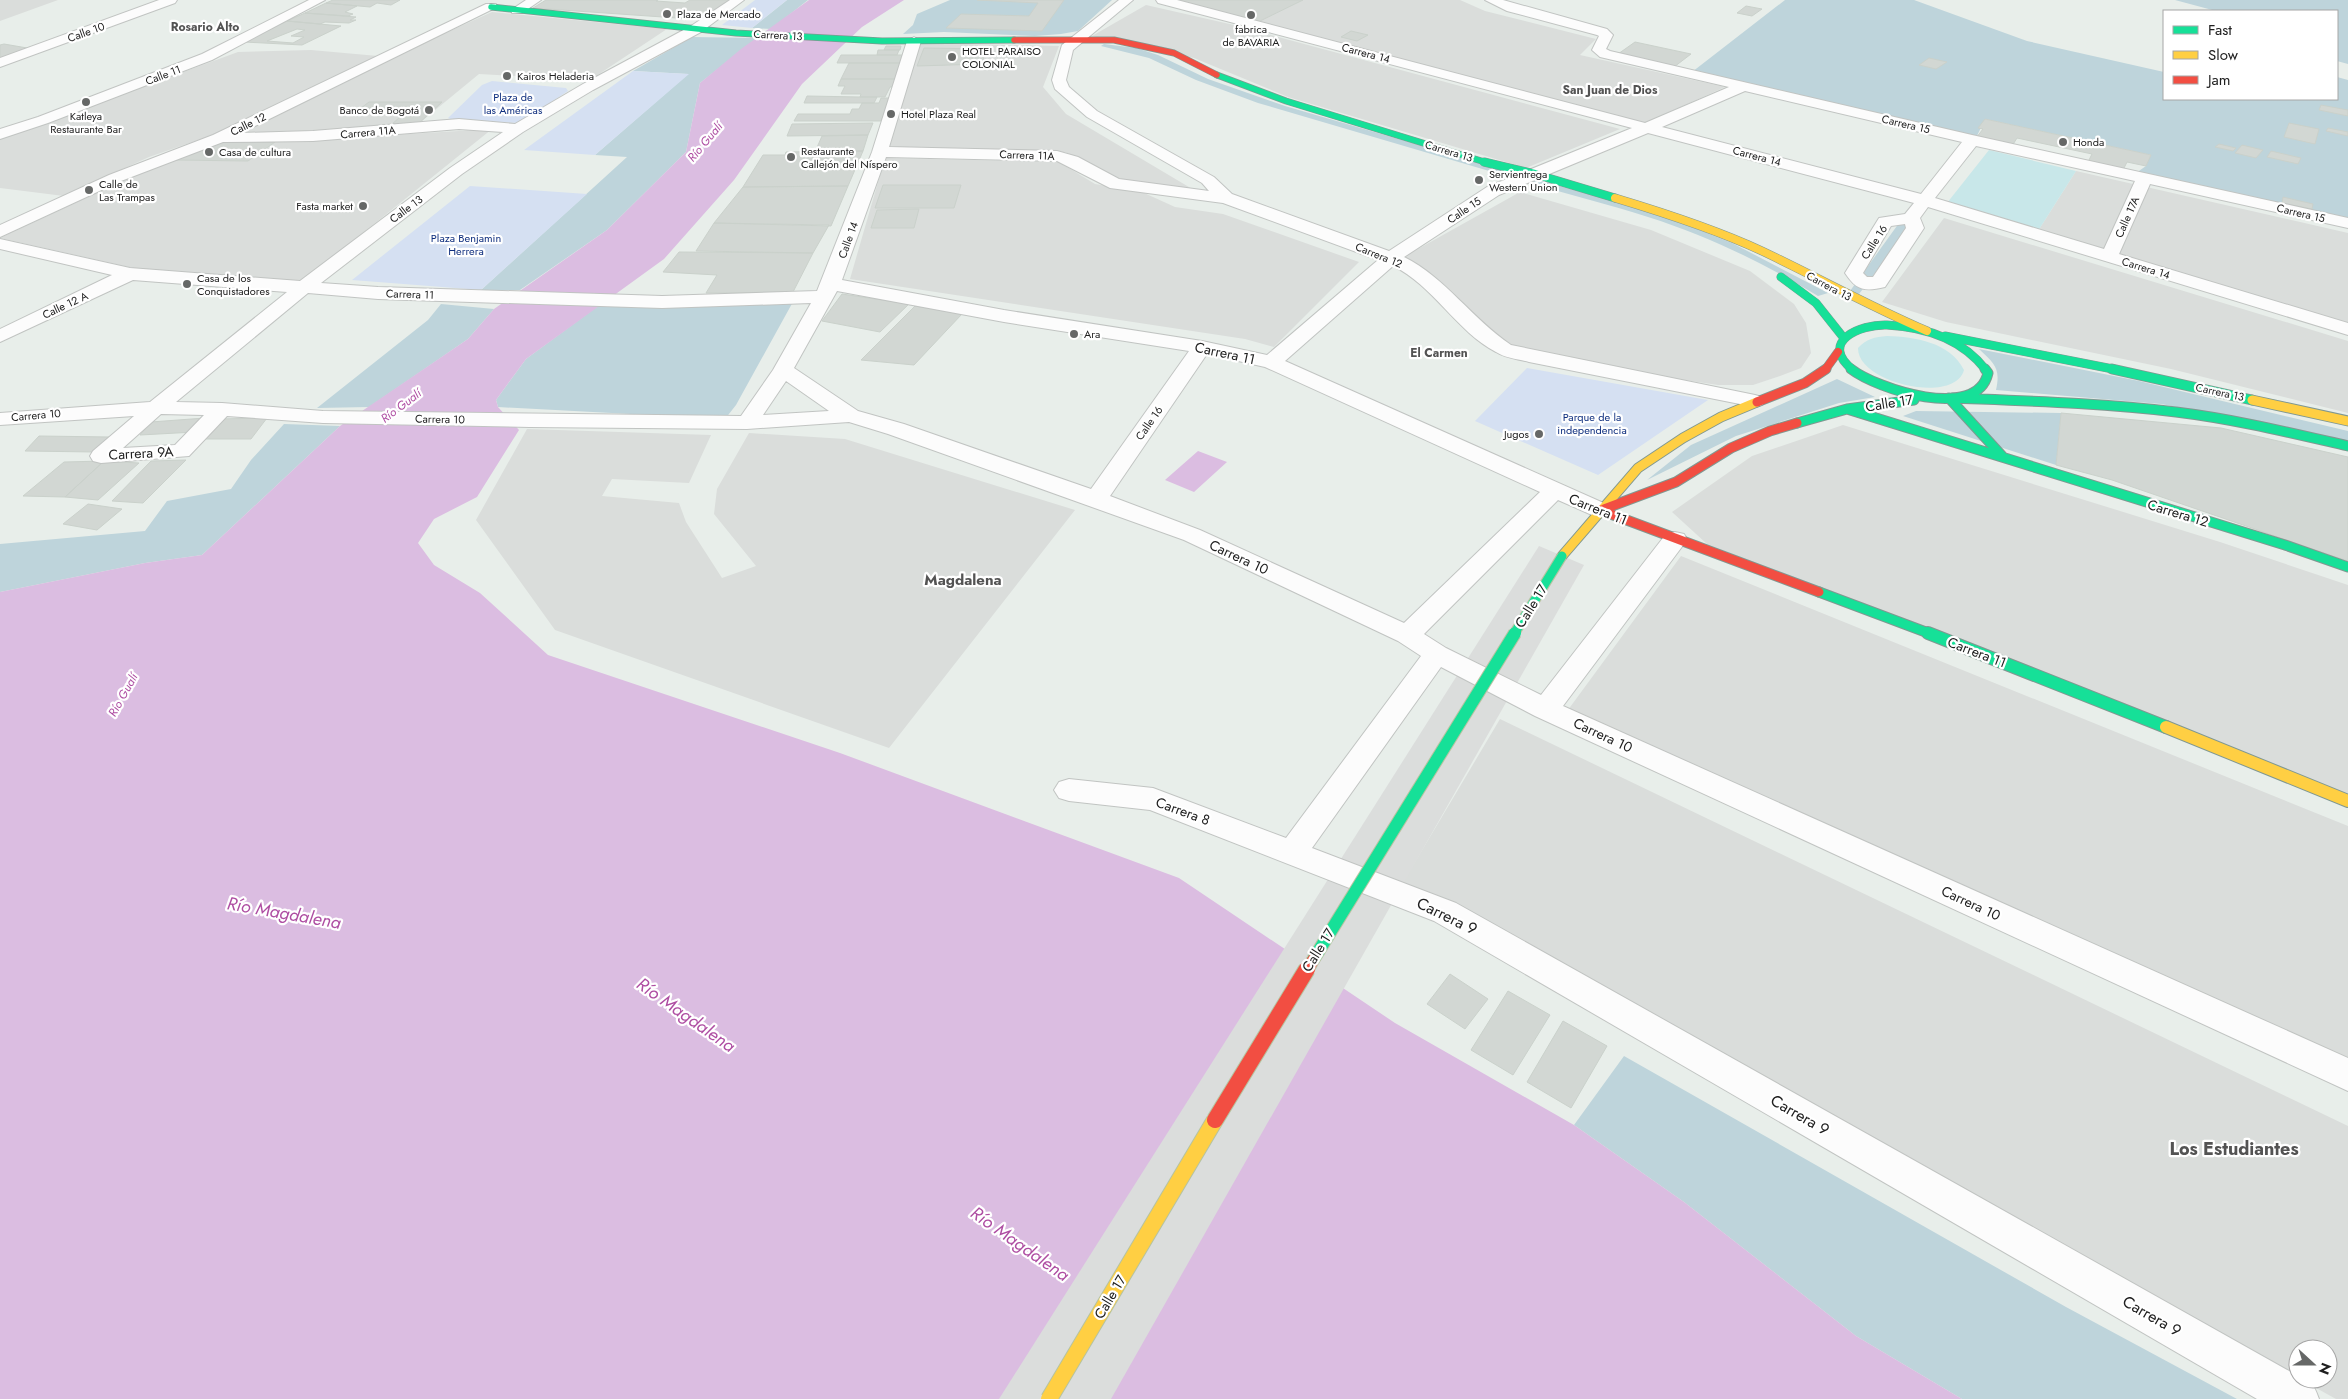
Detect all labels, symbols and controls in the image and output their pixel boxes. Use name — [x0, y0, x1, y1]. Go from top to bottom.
place label: Plaza de Mercado — [677, 6, 761, 22]
marker: Plaza de Mercado — [661, 8, 673, 20]
marker: fabrica de BAVARIA — [1245, 9, 1257, 21]
legend — [2163, 10, 2338, 100]
street label: Calle 10 — [65, 18, 107, 46]
district label: Rosario Alto — [171, 18, 239, 36]
text: Fast — [2208, 19, 2232, 41]
place label: fabrica de BAVARIA — [1223, 21, 1280, 50]
street label: Carrera 13 — [753, 26, 803, 44]
street label: Carrera 14 — [1340, 39, 1393, 67]
place label: HOTEL PARAISO COLONIAL — [962, 43, 1041, 72]
text: Slow — [2208, 44, 2239, 66]
marker: HOTEL PARAISO COLONIAL — [946, 51, 958, 63]
street label: Calle 11 — [143, 61, 183, 89]
place label: Kairos Heladeria — [517, 68, 594, 84]
text: Jam — [2206, 69, 2231, 91]
marker: Kairos Heladeria — [501, 70, 513, 82]
district label: San Juan de Dios — [1563, 81, 1658, 99]
park label: Plaza de las Américas — [484, 89, 543, 118]
marker: Katleya Restaurante Bar — [80, 96, 92, 108]
place label: Banco de Bogotá — [340, 102, 419, 118]
marker: Banco de Bogotá — [423, 104, 435, 116]
place label: Hotel Plaza Real — [901, 106, 976, 122]
place label: Katleya Restaurante Bar — [50, 108, 122, 137]
street label: Calle 12 — [227, 108, 269, 140]
marker: Hotel Plaza Real — [885, 108, 897, 120]
street label: Carrera 15 — [1880, 111, 1932, 137]
water label: Río Gualí — [683, 117, 728, 166]
street label: Carrera 11A — [340, 122, 397, 142]
place label: Honda — [2073, 134, 2104, 150]
street label: Carrera 13 — [1423, 136, 1475, 166]
marker: Honda — [2057, 136, 2069, 148]
street label: Carrera 14 — [1731, 142, 1784, 170]
place label: Restaurante Callejón del Níspero — [801, 143, 898, 172]
place label: Casa de cultura — [219, 144, 291, 160]
marker: Casa de cultura — [203, 146, 215, 158]
street label: Carrera 11A — [999, 146, 1056, 164]
marker: Restaurante Callejón del Níspero — [785, 151, 797, 163]
place label: Servientrega Western Union — [1489, 166, 1558, 195]
marker: Servientrega Western Union — [1473, 174, 1485, 186]
place label: Calle de Las Trampas — [99, 176, 155, 205]
marker: Calle de Las Trampas — [83, 184, 95, 196]
street label: Calle 13 — [386, 191, 426, 227]
street label: Calle 15 — [1444, 193, 1484, 227]
street label: Calle 17A — [2111, 193, 2144, 240]
place label: Fasta market — [296, 198, 353, 214]
marker: Fasta market — [357, 200, 369, 212]
street label: Carrera 15 — [2275, 200, 2327, 226]
street label: Calle 14 — [834, 219, 862, 261]
street label: Calle 16 — [1857, 222, 1891, 262]
park label: Plaza Benjamin Herrera — [431, 230, 501, 259]
street label: Carrera 12 — [1353, 238, 1405, 272]
street label: Carrera 14 — [2120, 253, 2173, 283]
street label: Carrera 13 — [1804, 267, 1854, 305]
place label: Casa de los Conquistadores — [197, 270, 270, 299]
marker: Casa de los Conquistadores — [181, 278, 193, 290]
street label: Carrera 11 — [386, 285, 434, 303]
street label: Calle 12 A — [40, 287, 91, 323]
place label: Ara — [1084, 326, 1100, 342]
marker: Ara — [1068, 328, 1080, 340]
street label: Carrera 11 — [1193, 337, 1257, 369]
district label: El Carmen — [1410, 344, 1468, 362]
street label: Carrera 13 — [2194, 379, 2246, 405]
water label: Río Gualí — [377, 383, 427, 427]
street label: Calle 17 — [1864, 389, 1915, 417]
street label: Calle 16 — [1132, 403, 1166, 443]
street label: Carrera 10 — [10, 405, 62, 425]
park label: Parque de la independencia — [1557, 409, 1627, 438]
street label: Carrera 10 — [415, 411, 465, 427]
place label: Jugos — [1502, 426, 1530, 442]
marker: Jugos — [1533, 428, 1545, 440]
street label: Carrera 9A — [108, 441, 175, 465]
street label: Carrera 11 — [1566, 488, 1630, 530]
street label: Carrera 12 — [2145, 494, 2211, 532]
street label: Carrera 10 — [1206, 535, 1272, 579]
district label: Magdalena — [924, 569, 1002, 591]
street label: Calle 17 — [1510, 580, 1552, 632]
street label: Carrera 11 — [1945, 632, 2009, 672]
water label: Río Gualí — [104, 668, 143, 720]
street label: Carrera 10 — [1570, 713, 1636, 757]
street label: Carrera 8 — [1153, 792, 1213, 830]
street label: Carrera 10 — [1938, 881, 2004, 925]
water label: Río Magdalena — [225, 890, 343, 936]
street label: Carrera 9 — [1413, 891, 1481, 941]
street label: Calle 17 — [1297, 924, 1339, 976]
water label: Río Magdalena — [631, 971, 741, 1059]
street label: Carrera 9 — [1766, 1089, 1834, 1141]
district label: Los Estudiantes — [2169, 1136, 2299, 1162]
water label: Río Magdalena — [965, 1200, 1075, 1288]
street label: Calle 17 — [1089, 1271, 1131, 1323]
street label: Carrera 9 — [2118, 1290, 2186, 1342]
north arrow — [2288, 1339, 2338, 1389]
text: N — [2314, 1360, 2336, 1377]

